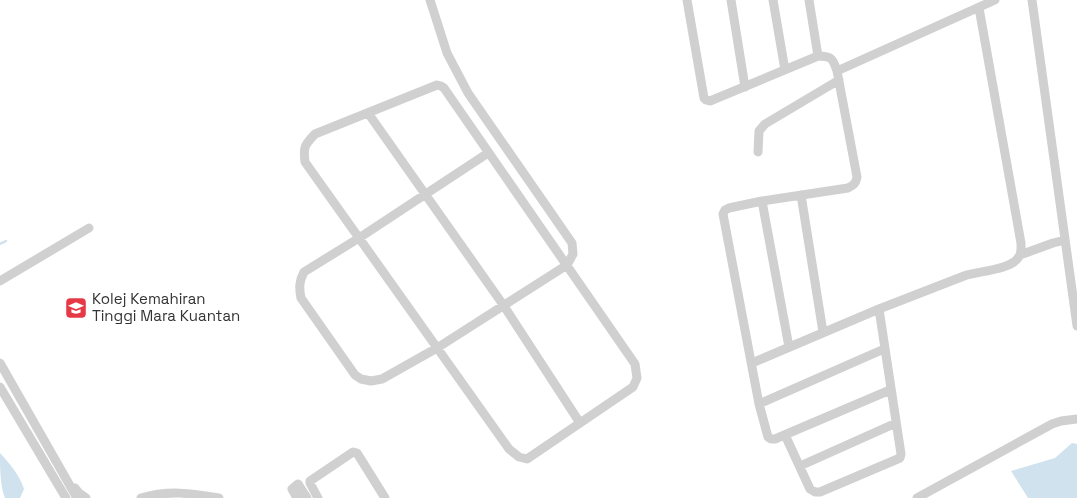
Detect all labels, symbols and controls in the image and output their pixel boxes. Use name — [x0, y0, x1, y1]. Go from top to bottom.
place label: Kolej Kemahiran Tinggi Mara Kuantan — [92, 289, 240, 325]
school or university icon: Kolej Kemahiran Tinggi Mara Kuantan — [63, 295, 89, 321]

